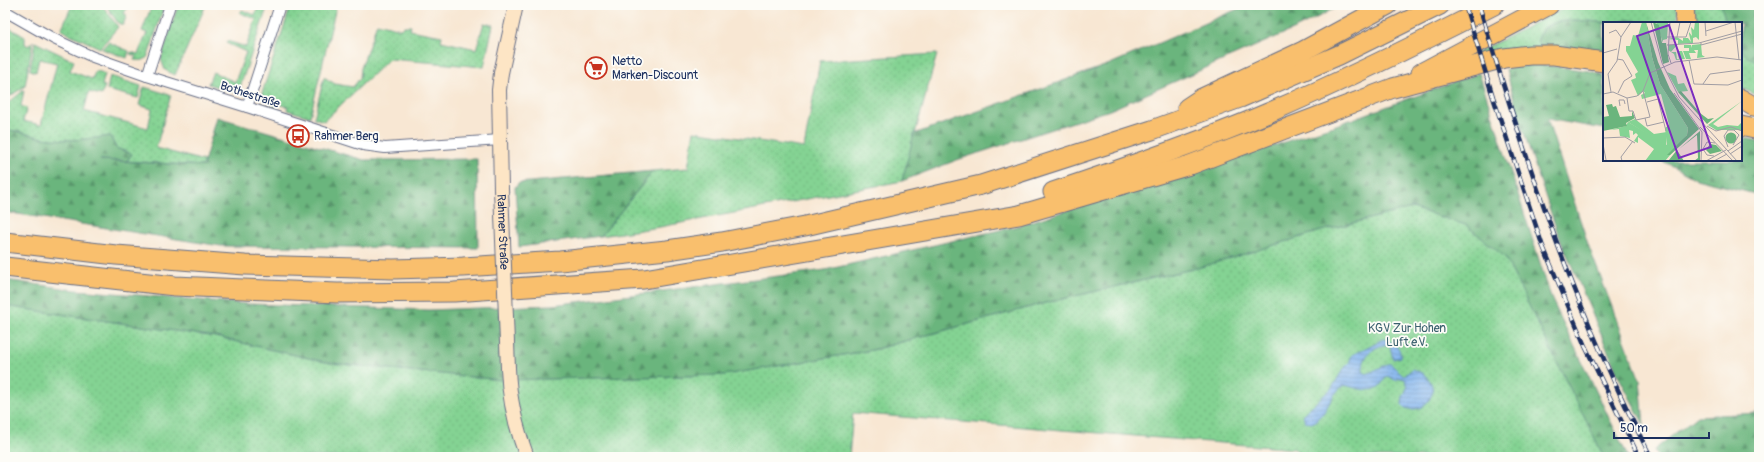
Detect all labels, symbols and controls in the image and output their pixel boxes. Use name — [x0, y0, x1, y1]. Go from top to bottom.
inset map — [1603, 22, 1742, 161]
place label: Netto Marken-Discount — [612, 54, 698, 83]
supermarket icon: Netto Marken-Discount — [583, 55, 609, 81]
street label: Bothestraße — [218, 78, 282, 112]
bus stop icon: Rahmer Berg — [285, 123, 311, 149]
place label: Rahmer Berg — [314, 129, 379, 144]
street label: Rahmer Straße — [494, 194, 512, 270]
park label: KGV Zur Hohen Luft e.V. — [1368, 321, 1446, 350]
scale bar — [1614, 414, 1709, 440]
text: 50 m — [1620, 421, 1648, 436]

